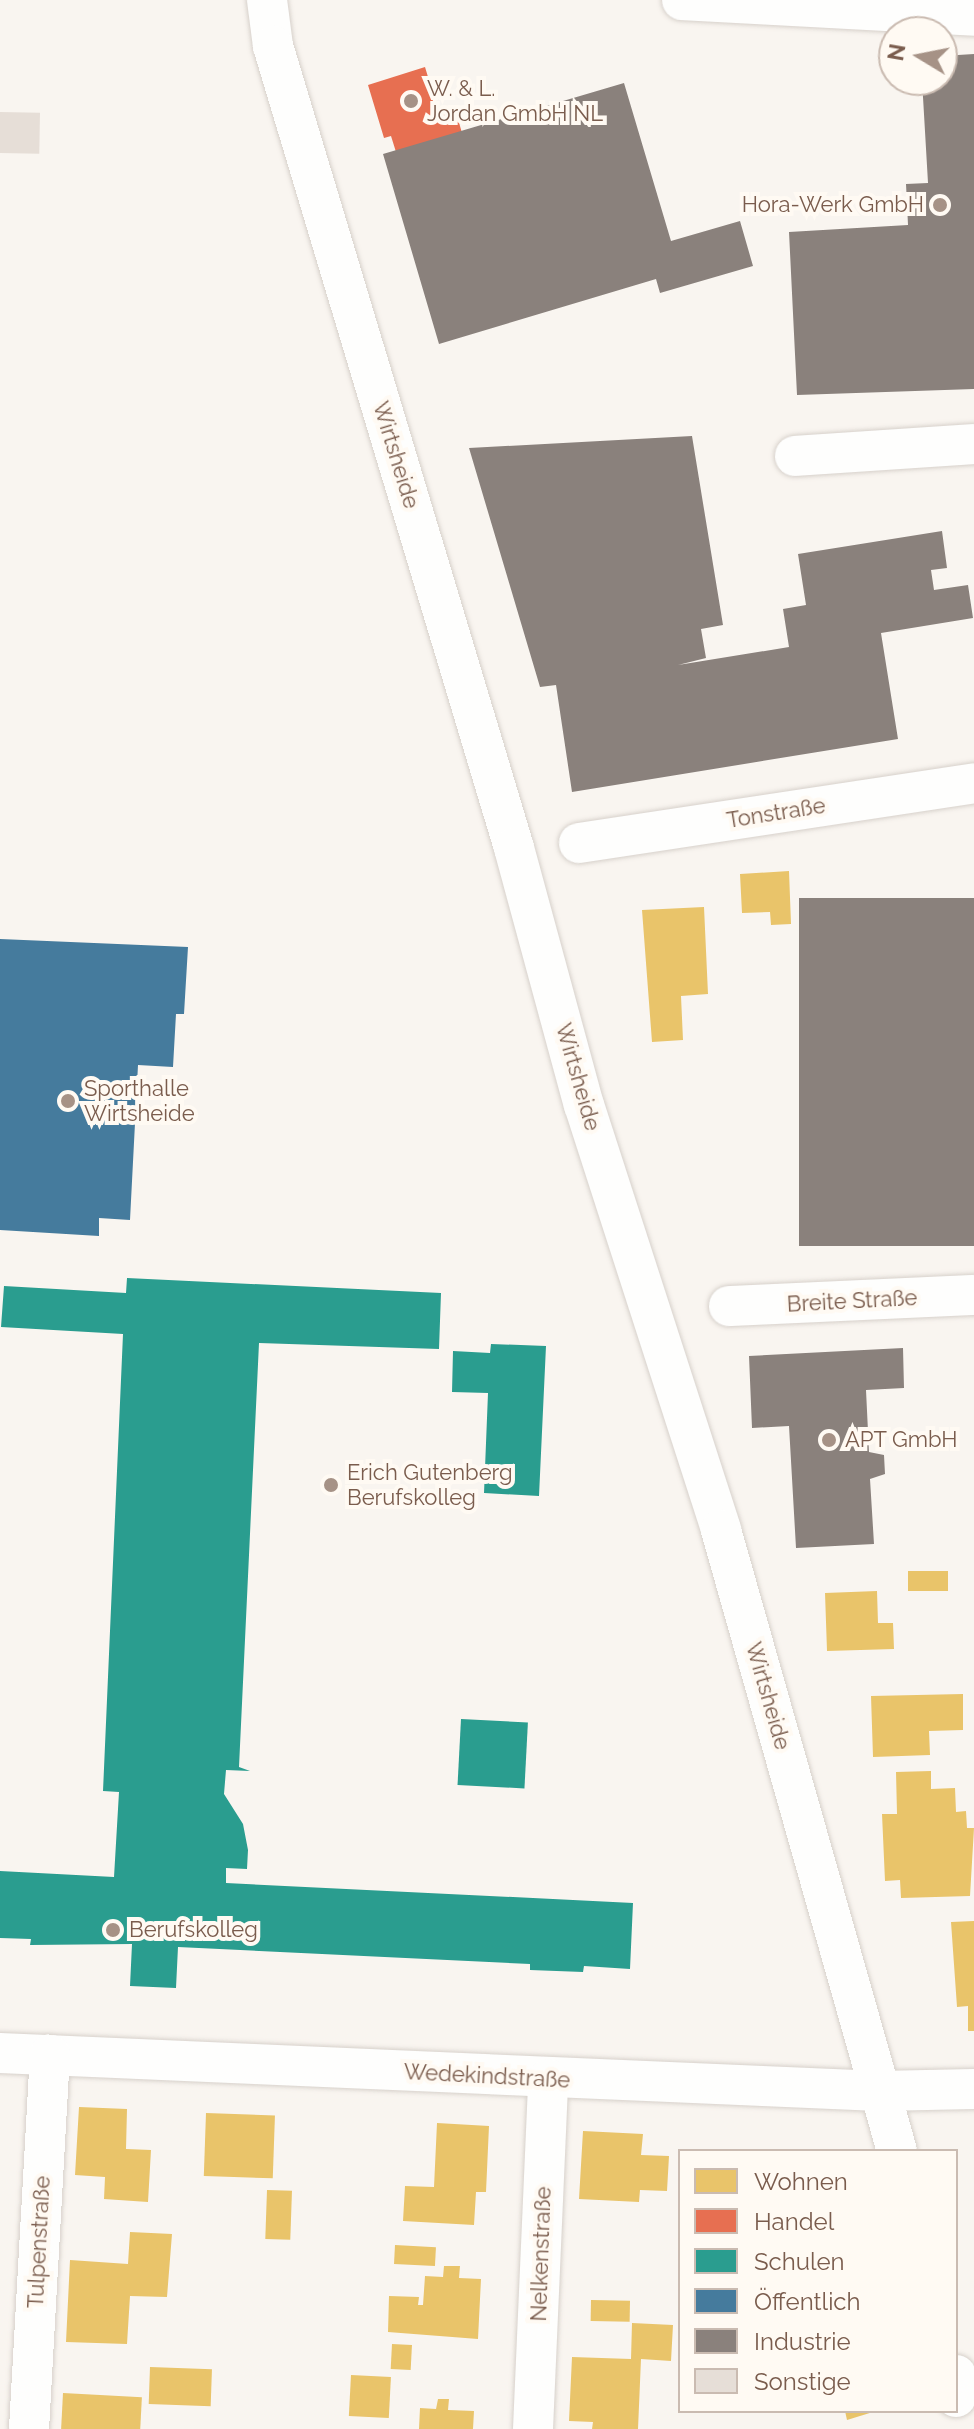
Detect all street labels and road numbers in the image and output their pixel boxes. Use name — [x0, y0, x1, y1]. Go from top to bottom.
street label: Wirtsheide — [367, 398, 425, 512]
street label: Tonstraße — [725, 792, 827, 834]
street label: Wirtsheide — [550, 1020, 606, 1134]
street label: Breite Straße — [786, 1284, 918, 1318]
street label: Wirtsheide — [740, 1639, 796, 1753]
street label: Wedekindstraße — [403, 2058, 571, 2094]
street label: Tulpenstraße — [22, 2175, 56, 2309]
street label: Nelkenstraße — [525, 2186, 557, 2322]

